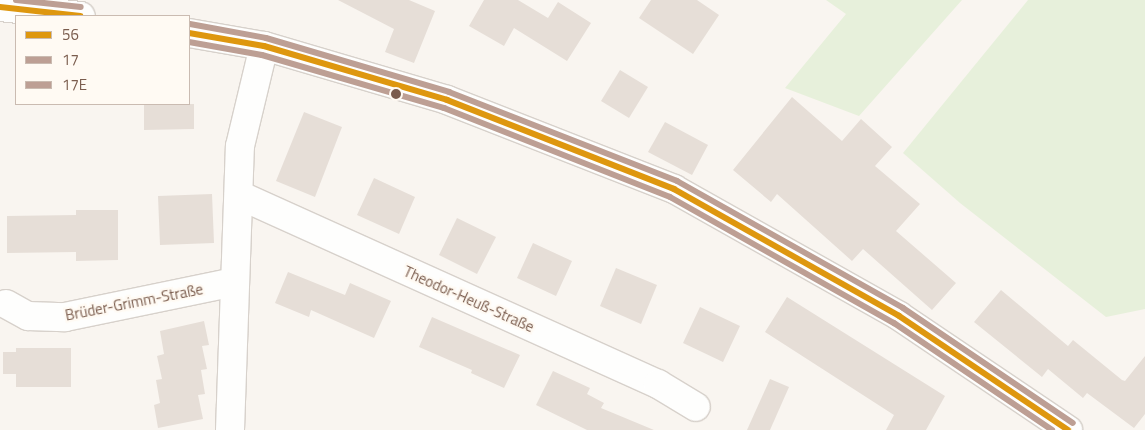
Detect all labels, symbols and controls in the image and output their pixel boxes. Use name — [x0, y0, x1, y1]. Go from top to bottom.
legend — [15, 15, 190, 105]
text: 56 — [62, 23, 79, 46]
text: 17 — [62, 48, 79, 71]
text: 17E — [62, 73, 87, 96]
unlabelled marker — [391, 89, 401, 99]
street label: Theodor-Heuß-Straße — [401, 262, 537, 336]
street label: Brüder-Grimm-Straße — [64, 280, 204, 324]

